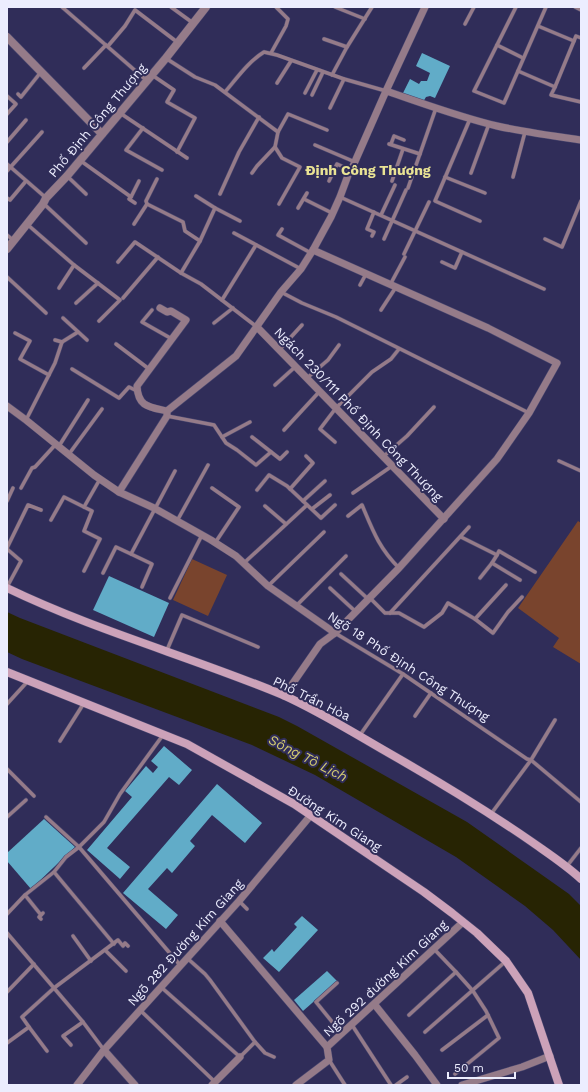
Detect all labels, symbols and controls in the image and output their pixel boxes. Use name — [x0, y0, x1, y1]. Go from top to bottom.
street label: Phố Định Công Thượng — [45, 60, 149, 180]
district label: Định Công Thượng — [305, 162, 431, 178]
street label: Ngách 230/111 Phố Định Công Thượng — [271, 324, 446, 504]
street label: Ngõ 18 Phố Định Công Thượng — [325, 608, 492, 724]
street label: Phố Trần Hòa — [271, 673, 354, 724]
water label: Sông Tô Lịch — [266, 731, 350, 785]
street label: Đường Kim Giang — [285, 782, 384, 854]
street label: Ngõ 282 Đường Kim Giang — [125, 876, 246, 1009]
street label: Ngõ 292 đường Kim Giang — [320, 917, 450, 1040]
scale bar — [448, 1054, 515, 1080]
text: 50 m — [454, 1061, 484, 1075]

